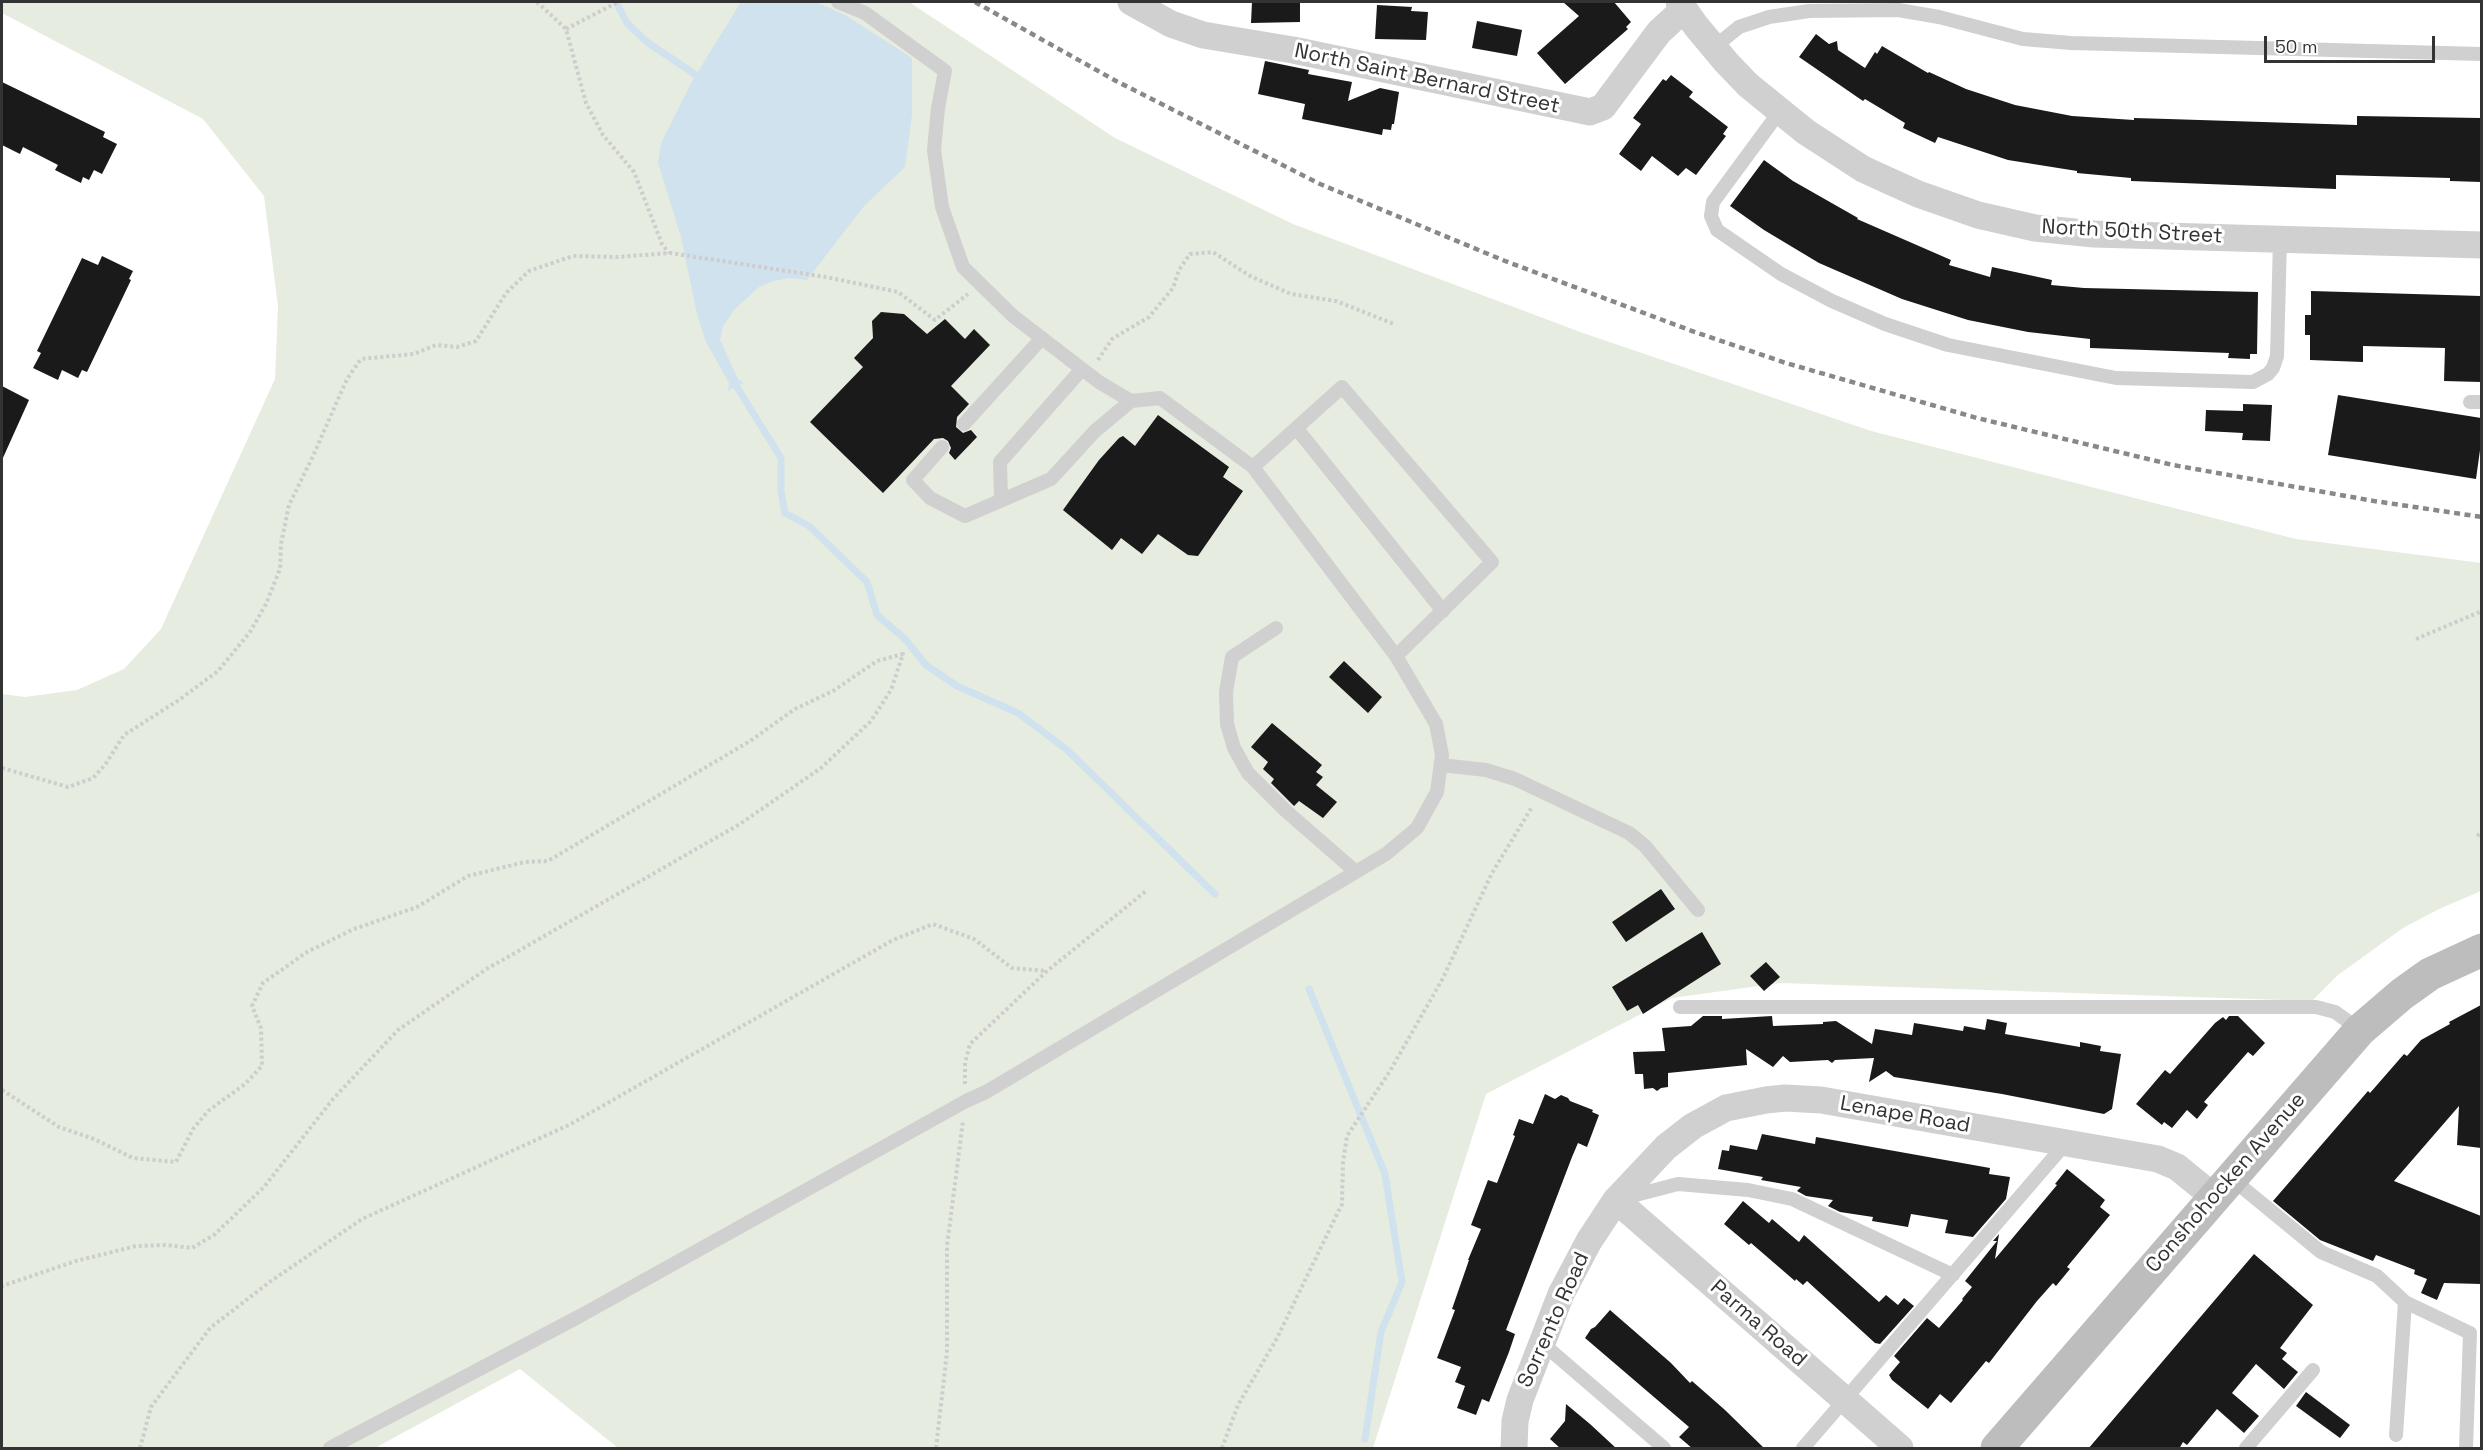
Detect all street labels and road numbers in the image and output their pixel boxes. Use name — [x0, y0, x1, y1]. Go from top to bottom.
street label: North Saint Bernard Street — [1292, 39, 1562, 119]
street label: North 50th Street — [2041, 215, 2223, 249]
street label: Conshohocken Avenue — [2141, 1088, 2311, 1278]
street label: Lenape Road — [1838, 1091, 1972, 1139]
street label: Sorrento Road — [1513, 1248, 1595, 1392]
street label: Parma Road — [1705, 1275, 1811, 1373]

